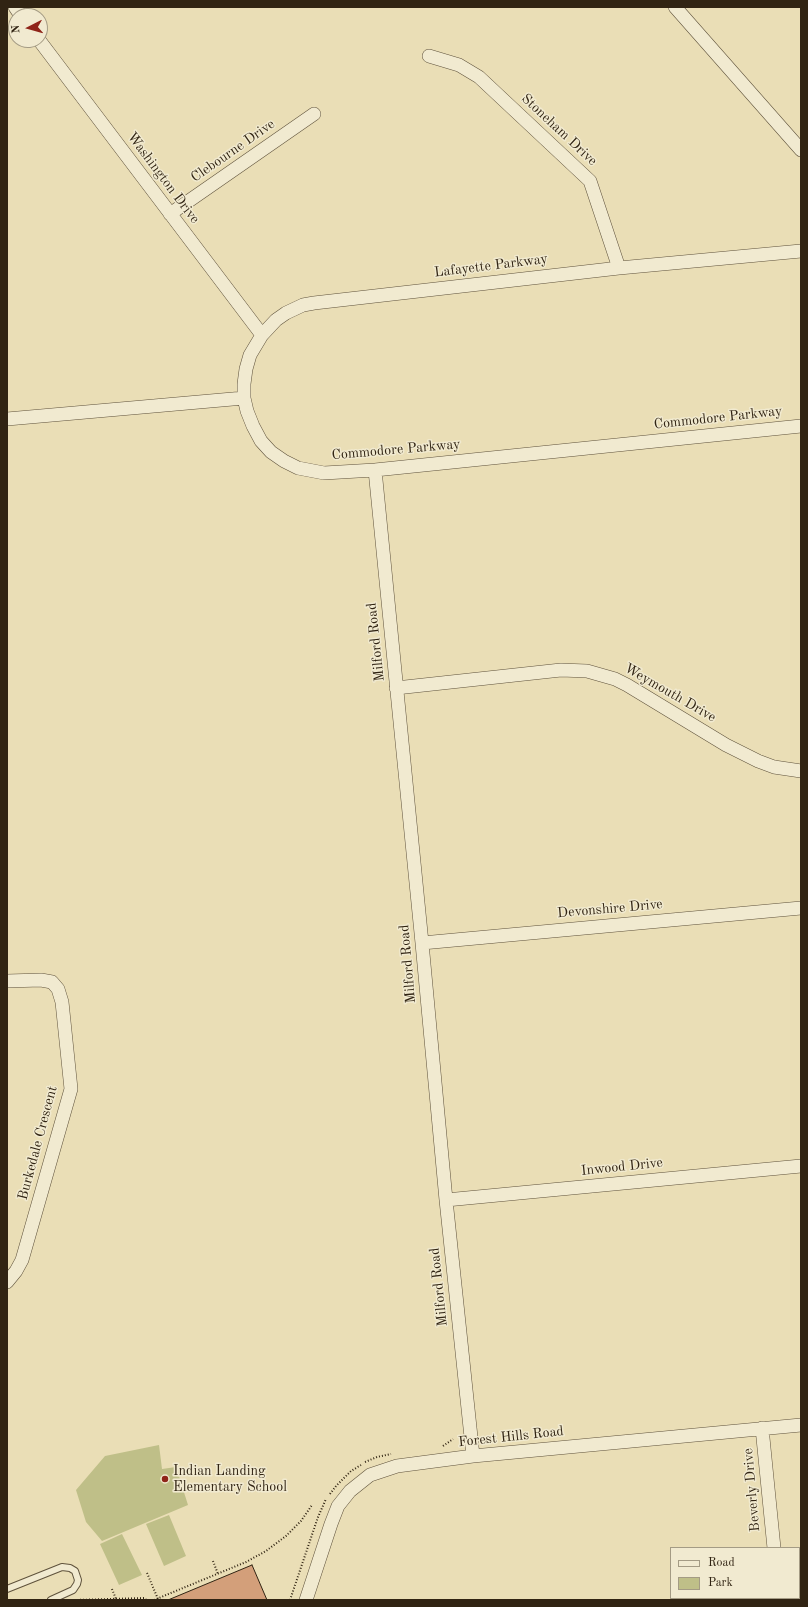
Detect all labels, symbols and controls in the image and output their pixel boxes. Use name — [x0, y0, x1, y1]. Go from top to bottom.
north arrow — [8, 8, 48, 48]
text: N — [11, 24, 22, 34]
street label: Stoneham Drive — [518, 91, 600, 169]
street label: Clebourne Drive — [188, 116, 278, 186]
street label: Washington Drive — [123, 129, 203, 227]
street label: Lafayette Parkway — [433, 251, 549, 281]
street label: Commodore Parkway — [653, 403, 783, 433]
street label: Commodore Parkway — [331, 436, 461, 464]
street label: Milford Road — [364, 602, 388, 682]
street label: Weymouth Drive — [621, 660, 719, 726]
street label: Devonshire Drive — [557, 896, 663, 922]
street label: Milford Road — [396, 924, 420, 1004]
street label: Burkedale Crescent — [15, 1084, 61, 1202]
street label: Inwood Drive — [580, 1154, 664, 1180]
street label: Milford Road — [427, 1247, 451, 1327]
street label: Forest Hills Road — [457, 1423, 565, 1451]
street label: Beverly Drive — [740, 1448, 764, 1532]
place label: Indian Landing Elementary School — [173, 1463, 287, 1496]
marker: Indian Landing Elementary School — [160, 1474, 170, 1484]
legend — [670, 1547, 800, 1599]
text: Road — [708, 1557, 735, 1569]
text: Park — [708, 1577, 733, 1589]

